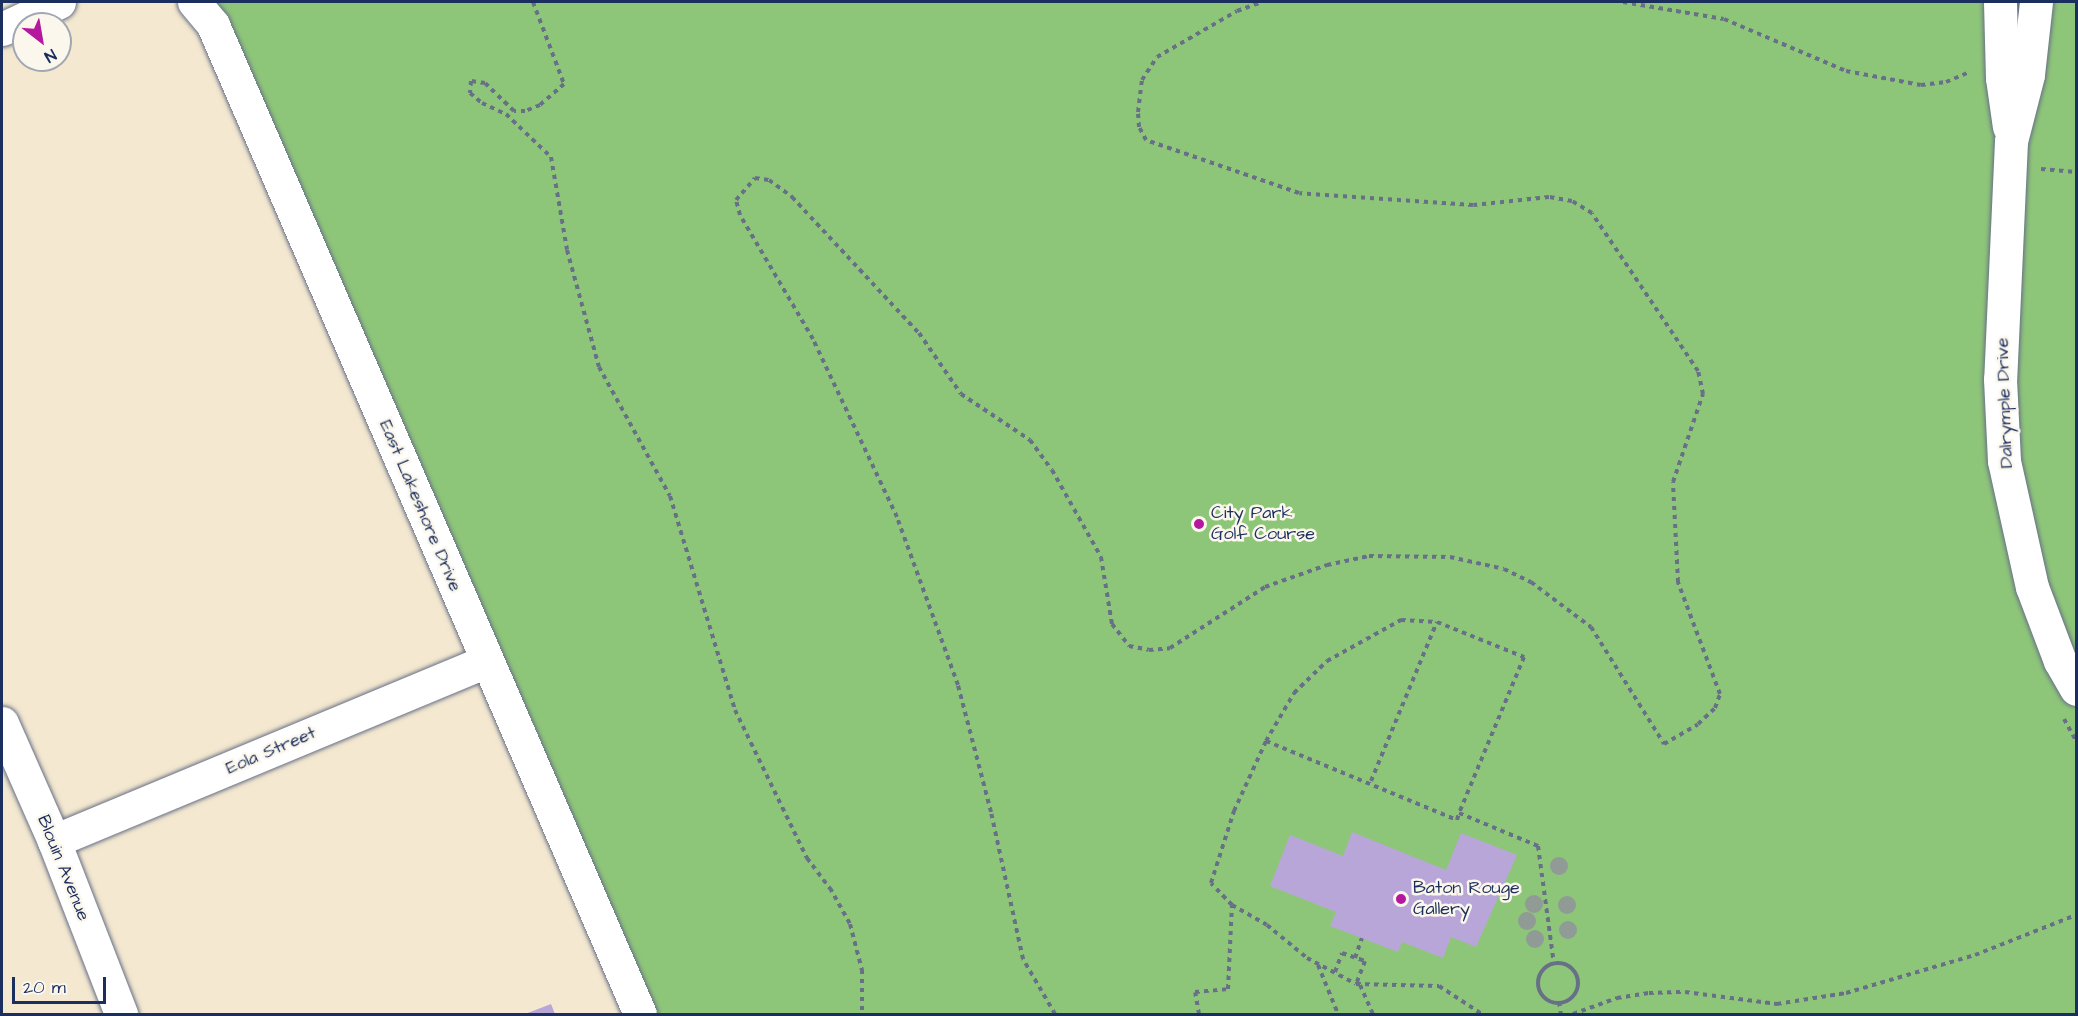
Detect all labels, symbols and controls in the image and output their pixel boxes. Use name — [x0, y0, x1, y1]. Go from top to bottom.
north arrow — [12, 12, 72, 72]
text: N — [40, 44, 60, 68]
street label: Dalrymple Drive — [1992, 337, 2018, 469]
street label: East Lakeshore Drive — [374, 417, 466, 595]
place label: City Park Golf Course — [1211, 503, 1315, 546]
marker: City Park Golf Course — [1192, 517, 1206, 531]
street label: Eola Street — [223, 722, 319, 780]
street label: Blouin Avenue — [32, 812, 94, 924]
place label: Baton Rouge Gallery — [1413, 878, 1520, 920]
marker: Baton Rouge Gallery — [1394, 892, 1408, 906]
scale bar — [15, 965, 110, 1003]
text: 20 m — [23, 975, 66, 1000]

